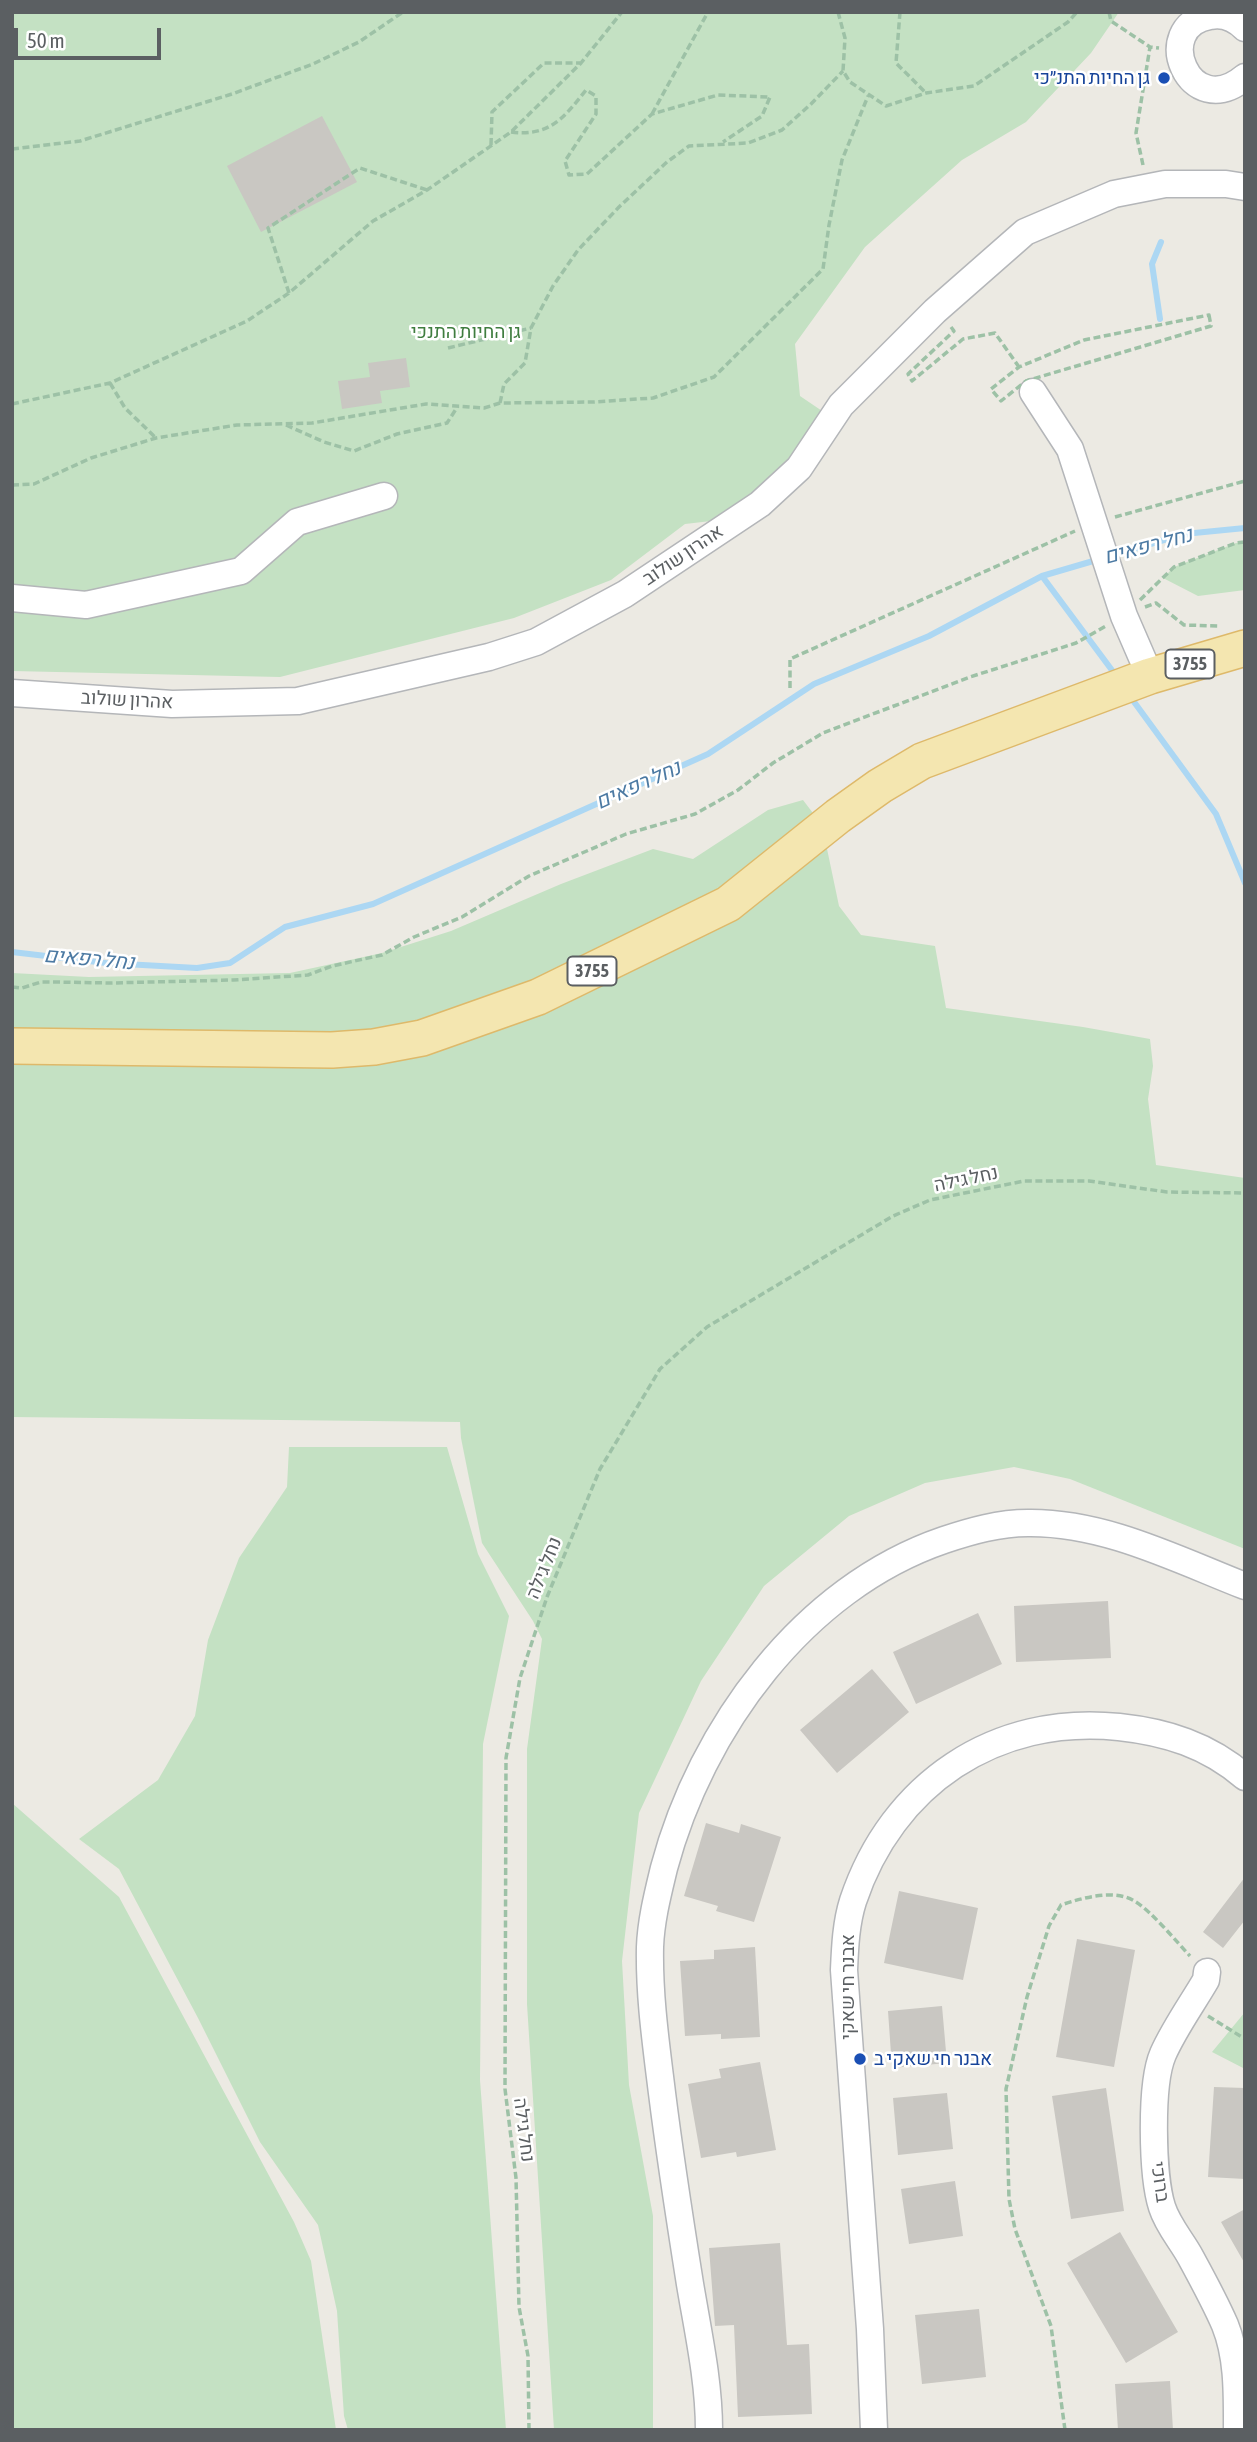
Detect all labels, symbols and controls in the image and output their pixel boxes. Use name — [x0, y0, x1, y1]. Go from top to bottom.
scale bar — [18, 14, 164, 58]
text: 50 m — [27, 28, 65, 52]
place label: גן החיות התנ״כי — [1034, 67, 1150, 89]
marker: גן החיות התנ״כי — [1156, 70, 1172, 86]
park label: גן החיות התנכי — [411, 321, 521, 343]
street label: אהרון שולוב — [638, 520, 728, 590]
water label: נחל רפאים — [1101, 522, 1195, 570]
road number: 3755 — [1166, 650, 1214, 678]
street label: אהרון שולוב — [80, 686, 174, 714]
water label: נחל רפאים — [591, 755, 685, 815]
water label: נחל רפאים — [43, 942, 135, 976]
road number: 3755 — [568, 956, 616, 986]
street label: נחל גילה — [932, 1161, 1000, 1197]
street label: נחל גילה — [521, 1534, 567, 1602]
street label: אבנר חי שאקי — [837, 1934, 859, 2040]
place label: אבנר חי שאקי ב — [874, 2048, 992, 2070]
marker: אבנר חי שאקי ב — [852, 2051, 868, 2067]
street label: נחל גילה — [509, 2096, 539, 2164]
street label: ברוכי — [1146, 2160, 1174, 2204]

